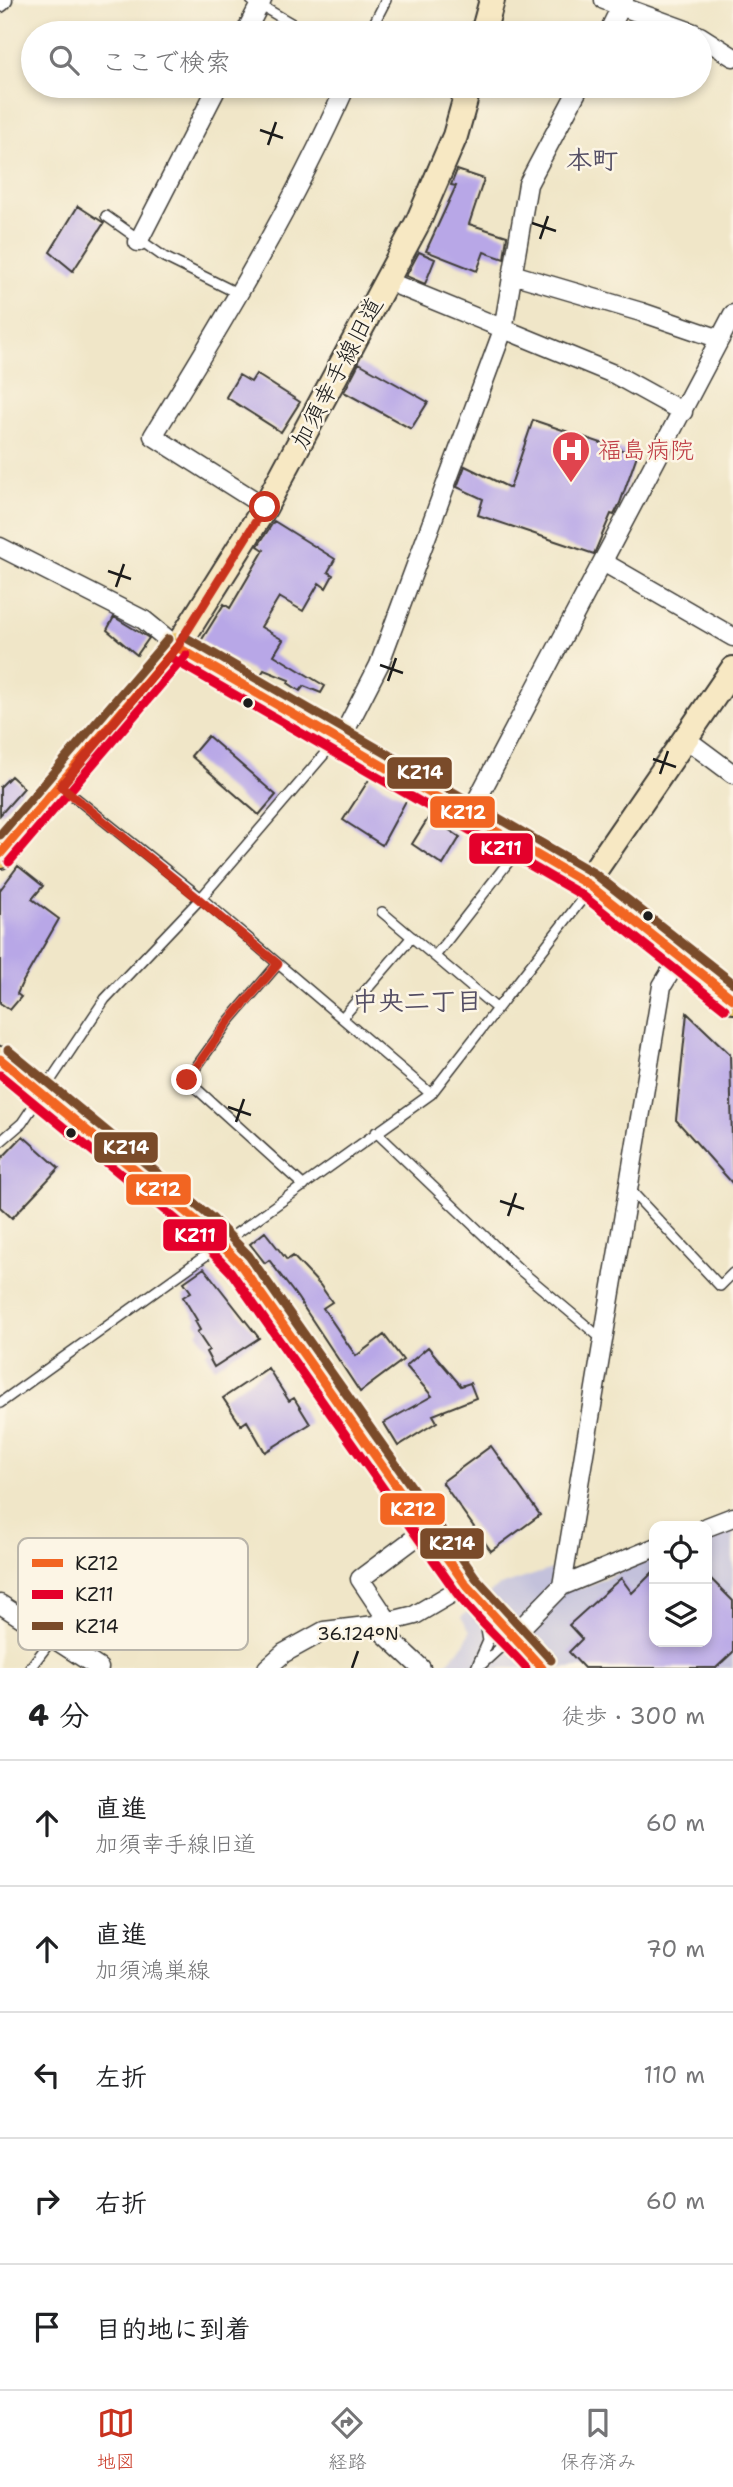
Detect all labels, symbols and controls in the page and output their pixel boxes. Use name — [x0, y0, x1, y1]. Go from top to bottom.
search box — [21, 21, 712, 98]
icon: search — [45, 41, 83, 79]
text: ここで検索 — [101, 44, 231, 79]
district label: 本町 — [566, 142, 618, 177]
street label: 加須幸手線旧道 — [283, 291, 391, 455]
hospital icon: 福島病院 — [550, 429, 592, 484]
place label: 福島病院 — [598, 434, 694, 466]
route start — [249, 491, 280, 522]
unlabelled marker — [241, 696, 255, 710]
line badge: KZ14 — [386, 756, 453, 790]
text: KZ14 — [397, 760, 444, 785]
line badge: KZ12 — [429, 795, 496, 829]
text: KZ12 — [440, 800, 486, 825]
line badge: KZ11 — [468, 832, 534, 865]
text: KZ11 — [480, 836, 522, 861]
unlabelled marker — [641, 909, 655, 923]
district label: 中央二丁目 — [352, 983, 482, 1018]
route end — [171, 1064, 202, 1095]
unlabelled marker — [64, 1126, 78, 1140]
line badge: KZ14 — [93, 1131, 159, 1164]
text: KZ14 — [103, 1135, 150, 1160]
line badge: KZ12 — [125, 1173, 192, 1206]
text: KZ12 — [135, 1177, 181, 1202]
line badge: KZ11 — [162, 1218, 228, 1252]
text: KZ11 — [174, 1223, 216, 1248]
line badge: KZ12 — [379, 1492, 446, 1526]
text: KZ12 — [390, 1497, 436, 1522]
map controls — [649, 1521, 712, 1647]
button: locate — [649, 1521, 712, 1584]
line badge: KZ14 — [419, 1527, 485, 1560]
text: KZ14 — [429, 1531, 476, 1556]
legend — [18, 1538, 248, 1650]
text: KZ12 — [75, 1551, 119, 1576]
text: KZ11 — [75, 1582, 114, 1607]
button: layers — [649, 1584, 712, 1647]
text: KZ14 — [75, 1614, 119, 1639]
text: 36.124°N — [317, 1622, 399, 1646]
text: 4 分 — [28, 1695, 89, 1736]
text: 徒歩 · 300 m — [561, 1701, 705, 1731]
text: 直進 — [95, 1790, 147, 1825]
icon: ahead — [28, 1804, 66, 1842]
text: 60 m — [646, 1808, 705, 1838]
text: 加須幸手線旧道 — [95, 1829, 256, 1859]
text: 直進 — [95, 1916, 147, 1951]
icon: ahead — [28, 1930, 66, 1968]
text: 70 m — [646, 1934, 705, 1964]
text: 加須鴻巣線 — [95, 1955, 210, 1985]
icon: left — [28, 2056, 66, 2094]
text: 左折 — [95, 2059, 147, 2094]
text: 110 m — [643, 2060, 705, 2090]
icon: right — [28, 2182, 66, 2220]
text: 右折 — [95, 2185, 147, 2220]
text: 60 m — [646, 2186, 705, 2216]
icon: arrive — [28, 2308, 66, 2346]
text: 目的地に到着 — [95, 2311, 251, 2346]
tab: 地図 — [97, 2404, 135, 2474]
tab: 経路 — [328, 2404, 366, 2474]
tab: 保存済み — [560, 2404, 636, 2474]

